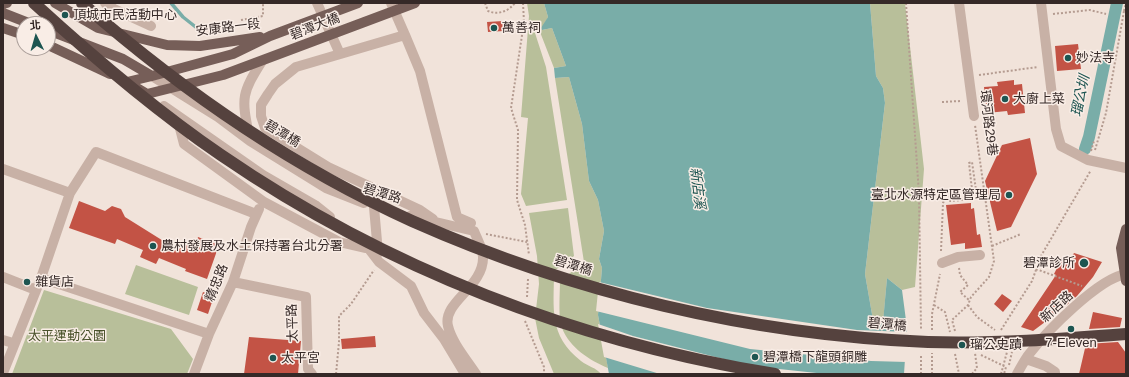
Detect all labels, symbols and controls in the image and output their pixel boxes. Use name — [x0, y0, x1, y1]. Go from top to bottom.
place label: 頂城市民活動中心 — [73, 7, 177, 23]
marker: 頂城市民活動中心 — [60, 10, 70, 20]
street label: 碧潭大橋 — [288, 10, 342, 44]
north arrow — [16, 16, 56, 56]
street label: 安康路一段 — [195, 16, 261, 40]
text: 北 — [29, 19, 41, 31]
place label: 萬善祠 — [502, 20, 541, 36]
marker: 萬善祠 — [489, 23, 499, 33]
place label: 妙法寺 — [1076, 50, 1115, 66]
marker: 妙法寺 — [1063, 53, 1073, 63]
water label: 瑠公圳 — [1068, 74, 1094, 118]
street label: 環河路29巷 — [976, 89, 1000, 157]
place label: 大廚上菜 — [1013, 91, 1065, 107]
marker: 大廚上菜 — [1000, 94, 1010, 104]
street label: 碧潭橋 — [261, 117, 303, 151]
water label: 新店溪 — [686, 166, 708, 210]
street label: 碧潭路 — [361, 181, 403, 207]
place label: 臺北水源特定區管理局 — [871, 187, 1001, 203]
marker: 臺北水源特定區管理局 — [1004, 190, 1014, 200]
place label: 農村發展及水土保持署台北分署 — [161, 238, 343, 254]
marker: 農村發展及水土保持署台北分署 — [148, 241, 158, 251]
street label: 碧潭橋 — [552, 253, 594, 279]
place label: 碧潭診所 — [1023, 255, 1075, 271]
marker: 碧潭診所 — [1078, 257, 1090, 269]
street label: 精忠路 — [202, 262, 232, 304]
place label: 雜貨店 — [35, 274, 74, 290]
marker: 雜貨店 — [22, 277, 32, 287]
street label: 新店路 — [1037, 288, 1077, 326]
street label: 太平路 — [285, 303, 301, 343]
street label: 碧潭橋 — [867, 316, 907, 334]
marker: 7-Eleven — [1066, 324, 1076, 334]
park label: 太平運動公園 — [28, 328, 106, 344]
place label: 7-Eleven — [1045, 335, 1097, 351]
place label: 瑠公史蹟 — [970, 337, 1022, 353]
marker: 瑠公史蹟 — [957, 340, 967, 350]
place label: 碧潭橋下龍頭銅雕 — [763, 349, 867, 365]
place label: 太平宮 — [281, 350, 320, 366]
marker: 碧潭橋下龍頭銅雕 — [750, 352, 760, 362]
marker: 太平宮 — [268, 353, 278, 363]

